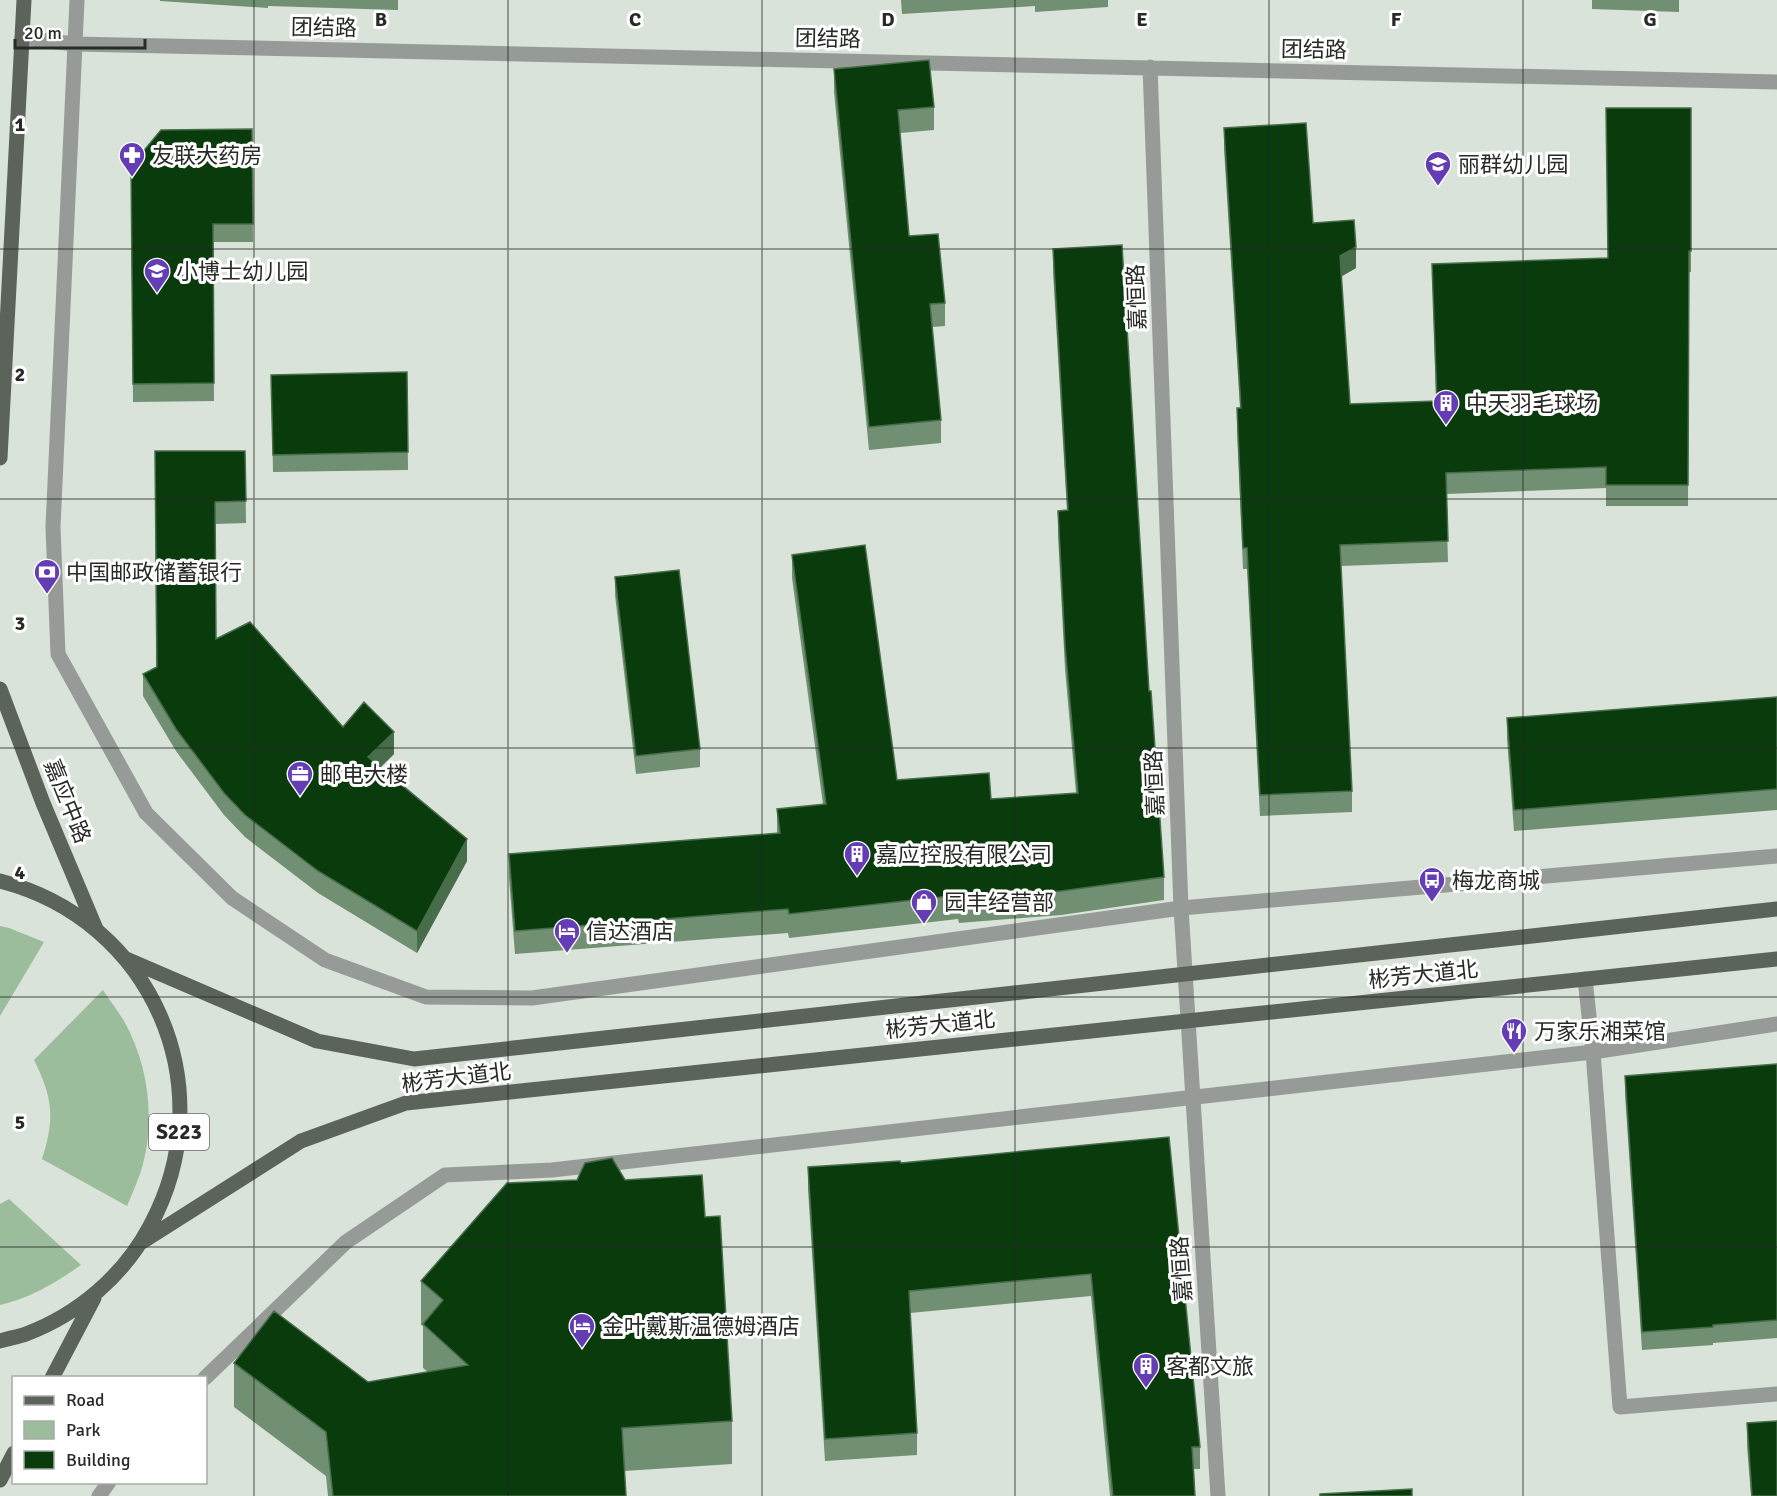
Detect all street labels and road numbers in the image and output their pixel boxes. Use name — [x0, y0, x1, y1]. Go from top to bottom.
street label: 团结路 — [291, 13, 357, 42]
street label: 团结路 — [795, 24, 861, 53]
street label: 团结路 — [1281, 35, 1347, 64]
street label: 嘉恒路 — [1122, 264, 1151, 330]
street label: 嘉恒路 — [1140, 750, 1169, 816]
street label: 嘉应中路 — [39, 755, 97, 847]
street label: 彬芳大道北 — [1367, 955, 1479, 994]
street label: 彬芳大道北 — [884, 1005, 996, 1044]
street label: 彬芳大道北 — [400, 1057, 512, 1098]
road number: S223 — [149, 1114, 209, 1150]
street label: 嘉恒路 — [1166, 1235, 1197, 1303]

